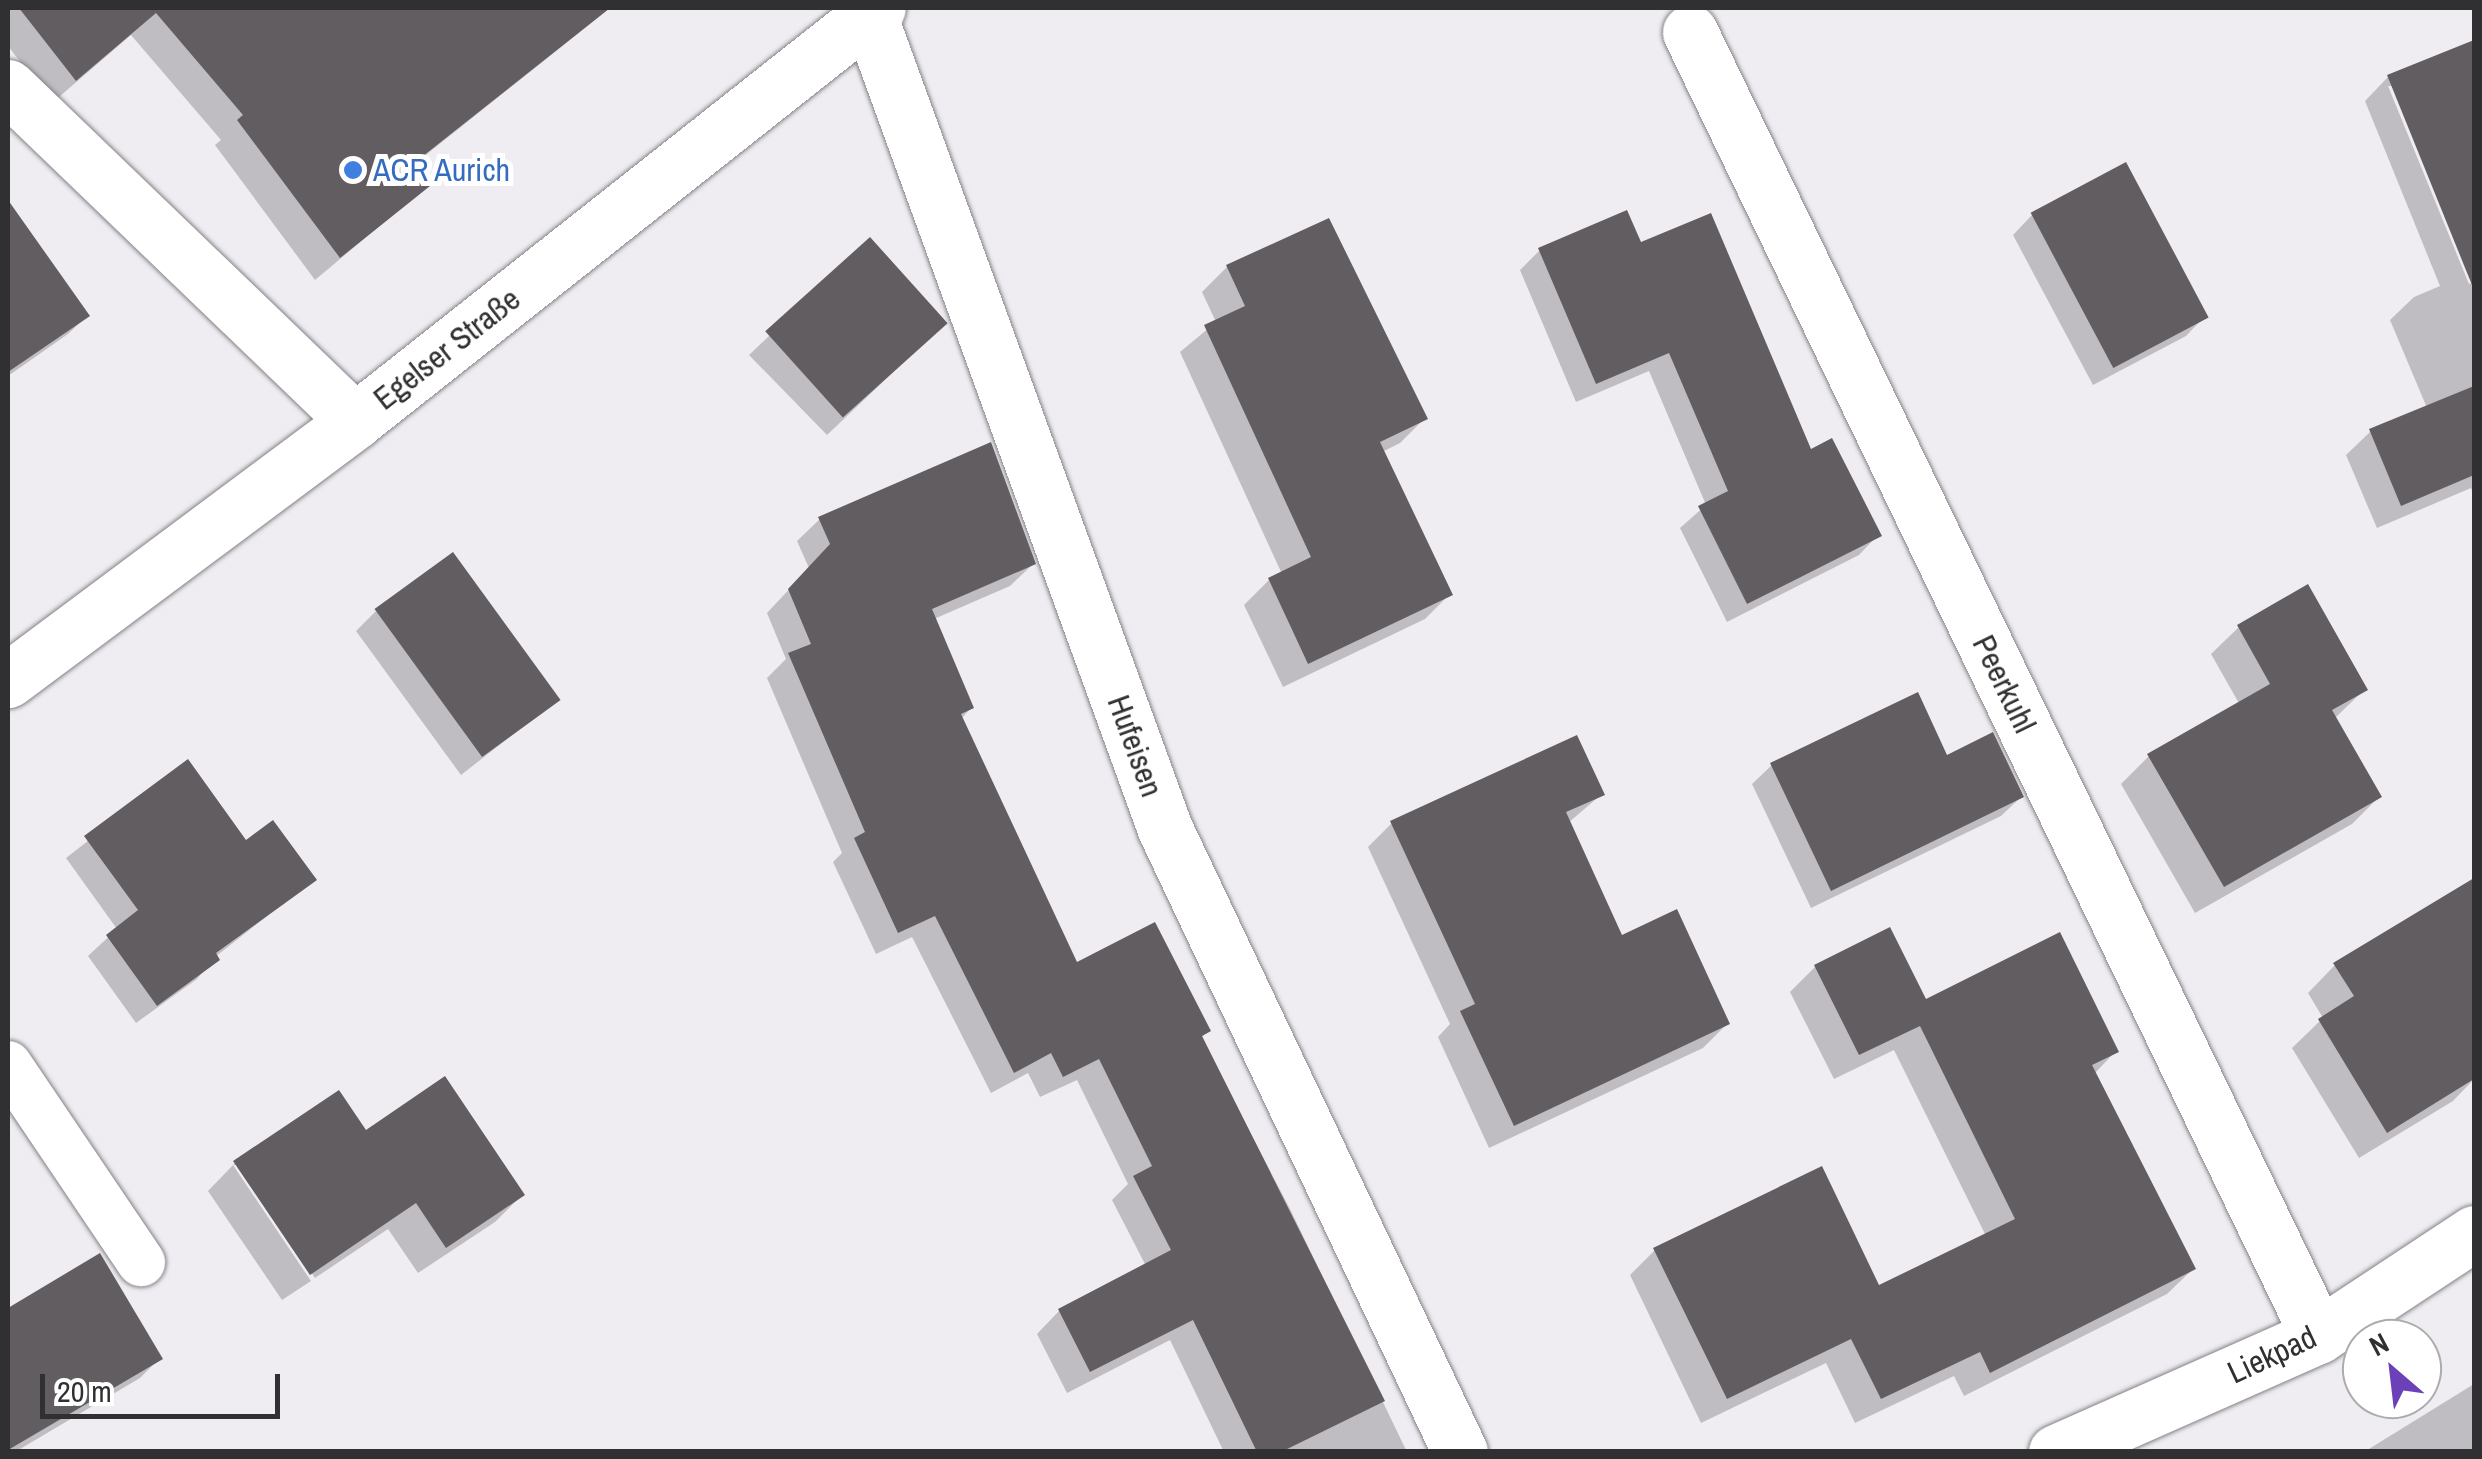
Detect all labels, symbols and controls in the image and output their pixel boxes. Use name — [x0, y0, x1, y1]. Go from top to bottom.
place label: ACR Aurich — [373, 151, 512, 189]
marker: ACR Aurich — [342, 159, 364, 181]
street label: Egelser Straße — [366, 280, 528, 418]
street label: Peerkuhl — [1964, 629, 2044, 739]
street label: Hufeisen — [1099, 690, 1171, 802]
street label: Liekpad — [2222, 1318, 2322, 1392]
north arrow — [2342, 1319, 2442, 1419]
text: N — [2363, 1324, 2395, 1365]
scale bar — [45, 1354, 285, 1416]
text: 20 m — [57, 1371, 112, 1411]

